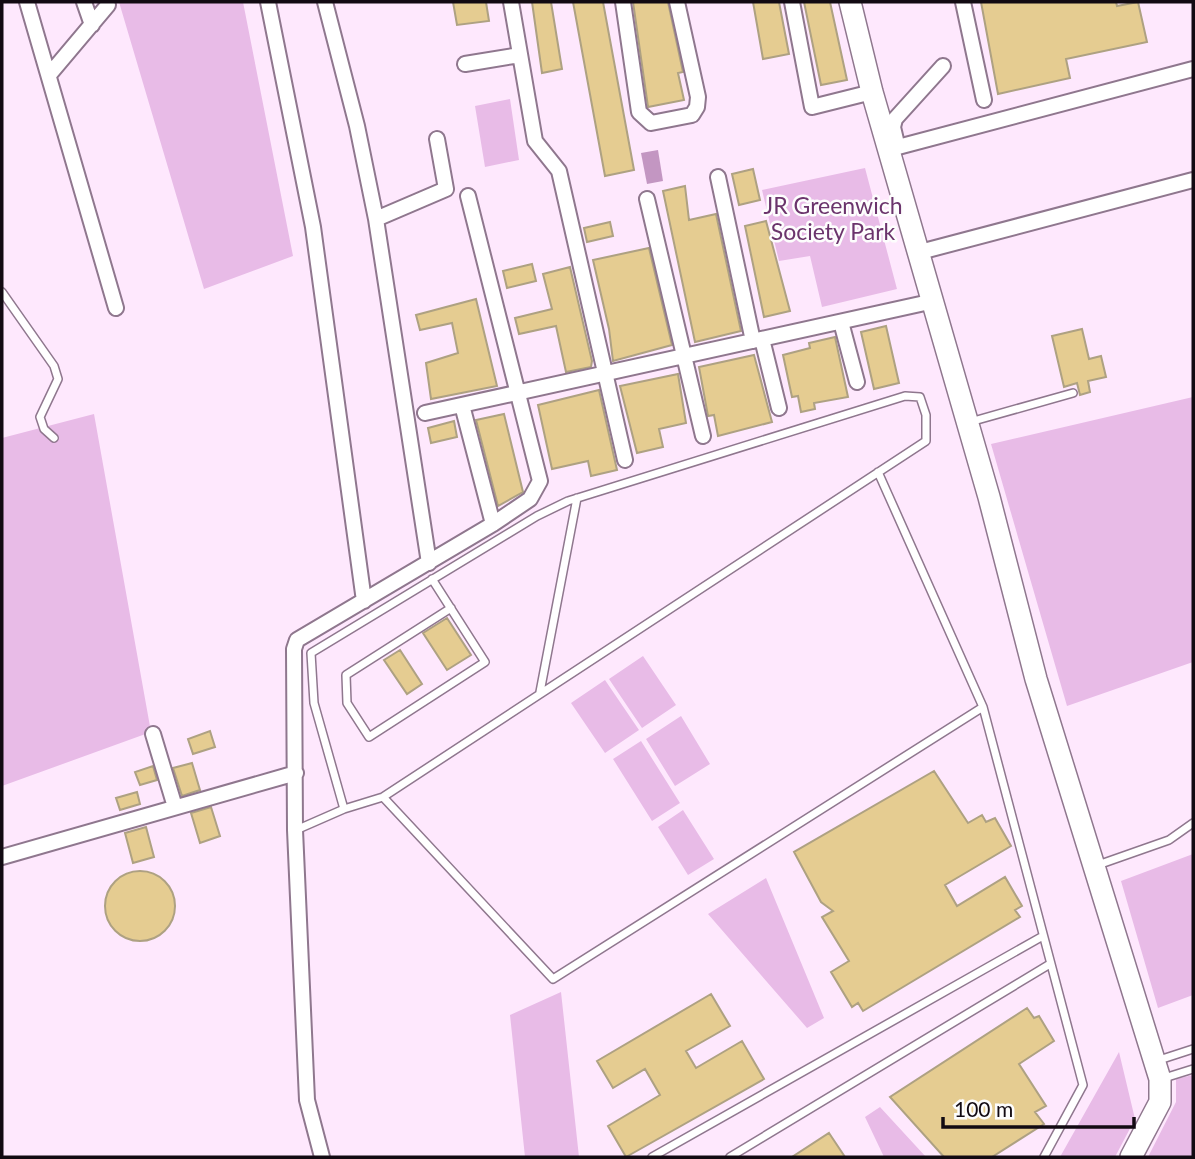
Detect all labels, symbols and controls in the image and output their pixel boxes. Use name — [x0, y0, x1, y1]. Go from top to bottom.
park label: JR Greenwich Society Park — [764, 191, 903, 245]
scale bar — [943, 1086, 1134, 1130]
text: 100 m — [954, 1096, 1013, 1121]

